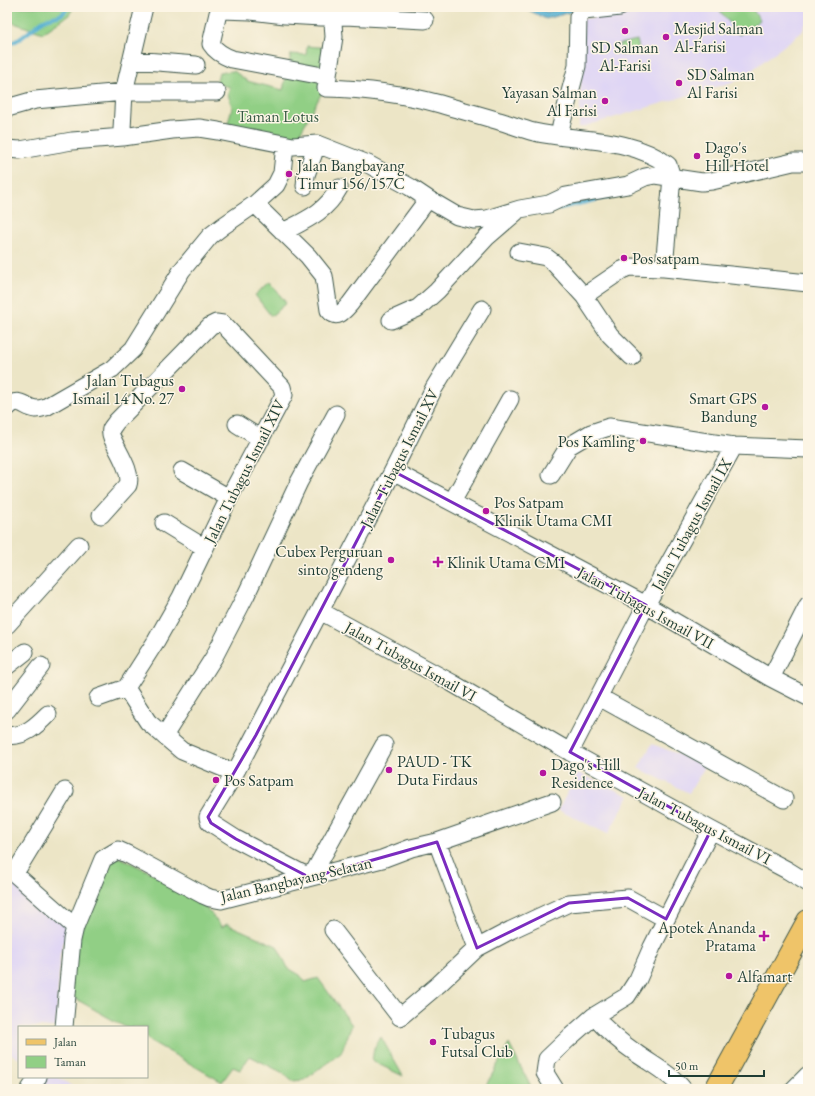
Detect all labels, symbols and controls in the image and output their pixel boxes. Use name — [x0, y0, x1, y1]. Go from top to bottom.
place label: Mesjid Salman Al-Farisi — [673, 18, 764, 57]
marker: SD Salman Al-Farisi — [620, 26, 630, 36]
marker: Mesjid Salman Al-Farisi — [661, 32, 671, 42]
place label: SD Salman Al-Farisi — [591, 37, 659, 76]
place label: SD Salman Al Farisi — [686, 64, 755, 103]
marker: SD Salman Al Farisi — [674, 78, 684, 88]
place label: Yayasan Salman Al Farisi — [502, 82, 598, 121]
marker: Yayasan Salman Al Farisi — [600, 96, 610, 106]
park label: Taman Lotus — [237, 106, 319, 127]
place label: Dago's Hill Hotel — [705, 137, 769, 176]
marker: Dago's Hill Hotel — [692, 151, 702, 161]
place label: Jalan Bangbayang Timur 156/157C — [295, 155, 406, 194]
marker: Jalan Bangbayang Timur 156/157C — [284, 169, 294, 179]
place label: Pos satpam — [632, 248, 700, 269]
marker: Pos satpam — [619, 253, 629, 263]
place label: Jalan Tubagus Ismail 14 No. 27 — [73, 370, 174, 409]
marker: Jalan Tubagus Ismail 14 No. 27 — [177, 384, 187, 394]
street label: Jalan Tubagus Ismail XV — [354, 385, 444, 533]
place label: Smart GPS Bandung — [689, 388, 758, 427]
street label: Jalan Tubagus Ismail XIV — [198, 395, 290, 549]
marker: Smart GPS Bandung — [760, 402, 770, 412]
place label: Pos Kamling — [558, 431, 636, 452]
marker: Pos Kamling — [638, 436, 648, 446]
street label: Jalan Tubagus Ismail IX — [645, 454, 737, 596]
place label: Pos Satpam Klinik Utama CMI — [494, 492, 613, 531]
marker: Pos Satpam Klinik Utama CMI — [481, 506, 491, 516]
place label: Cubex Perguruan sinto gendeng — [275, 541, 384, 580]
place label: Klinik Utama CMI — [447, 552, 566, 573]
marker: Cubex Perguruan sinto gendeng — [386, 555, 396, 565]
marker: Klinik Utama CMI — [432, 556, 444, 568]
street label: Jalan Tubagus Ismail VII — [572, 560, 718, 654]
street label: Jalan Tubagus Ismail VI — [339, 616, 481, 707]
place label: PAUD - TK Duta Firdaus — [397, 751, 478, 790]
place label: Dago's Hill Residence — [551, 754, 621, 793]
marker: PAUD - TK Duta Firdaus — [384, 765, 394, 775]
marker: Dago's Hill Residence — [538, 768, 548, 778]
place label: Pos Satpam — [224, 770, 295, 791]
marker: Pos Satpam — [211, 775, 221, 785]
street label: Jalan Tubagus Ismail VI — [633, 781, 775, 870]
street label: Jalan Bangbayang Selatan — [217, 852, 374, 908]
place label: Apotek Ananda Pratama — [657, 917, 757, 956]
marker: Apotek Ananda Pratama — [759, 931, 769, 941]
place label: Alfamart — [736, 966, 792, 987]
marker: Alfamart — [724, 971, 734, 981]
place label: Tubagus Futsal Club — [441, 1023, 513, 1062]
legend — [18, 1026, 148, 1078]
text: Jalan — [53, 1034, 78, 1050]
marker: Tubagus Futsal Club — [428, 1037, 438, 1047]
scale bar — [669, 1052, 764, 1078]
text: Taman — [54, 1054, 87, 1070]
text: 50 m — [675, 1058, 699, 1074]

